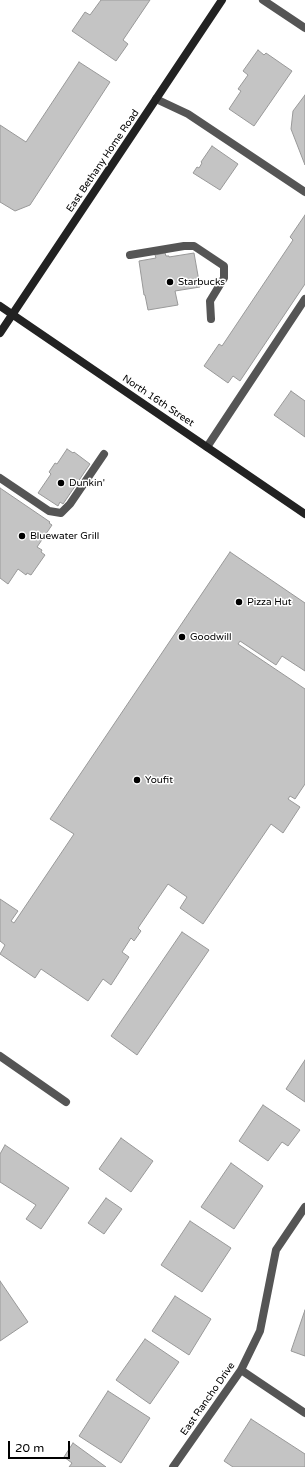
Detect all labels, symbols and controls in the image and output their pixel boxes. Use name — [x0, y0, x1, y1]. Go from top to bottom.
street label: East Bethany Home Road — [64, 107, 142, 215]
place label: Starbucks — [178, 276, 225, 288]
marker: Starbucks — [165, 277, 175, 287]
street label: North 16th Street — [120, 373, 196, 429]
place label: Dunkin' — [69, 477, 105, 489]
marker: Dunkin' — [56, 478, 66, 488]
place label: Bluewater Grill — [30, 530, 99, 542]
marker: Bluewater Grill — [17, 531, 27, 541]
place label: Pizza Hut — [247, 596, 292, 608]
marker: Pizza Hut — [234, 597, 244, 607]
place label: Goodwill — [190, 631, 231, 643]
marker: Goodwill — [177, 632, 187, 642]
place label: Youfit — [145, 774, 173, 786]
marker: Youfit — [132, 775, 142, 785]
street label: East Rancho Drive — [178, 1360, 238, 1438]
scale bar — [10, 1433, 72, 1459]
text: 20 m — [15, 1441, 44, 1455]

